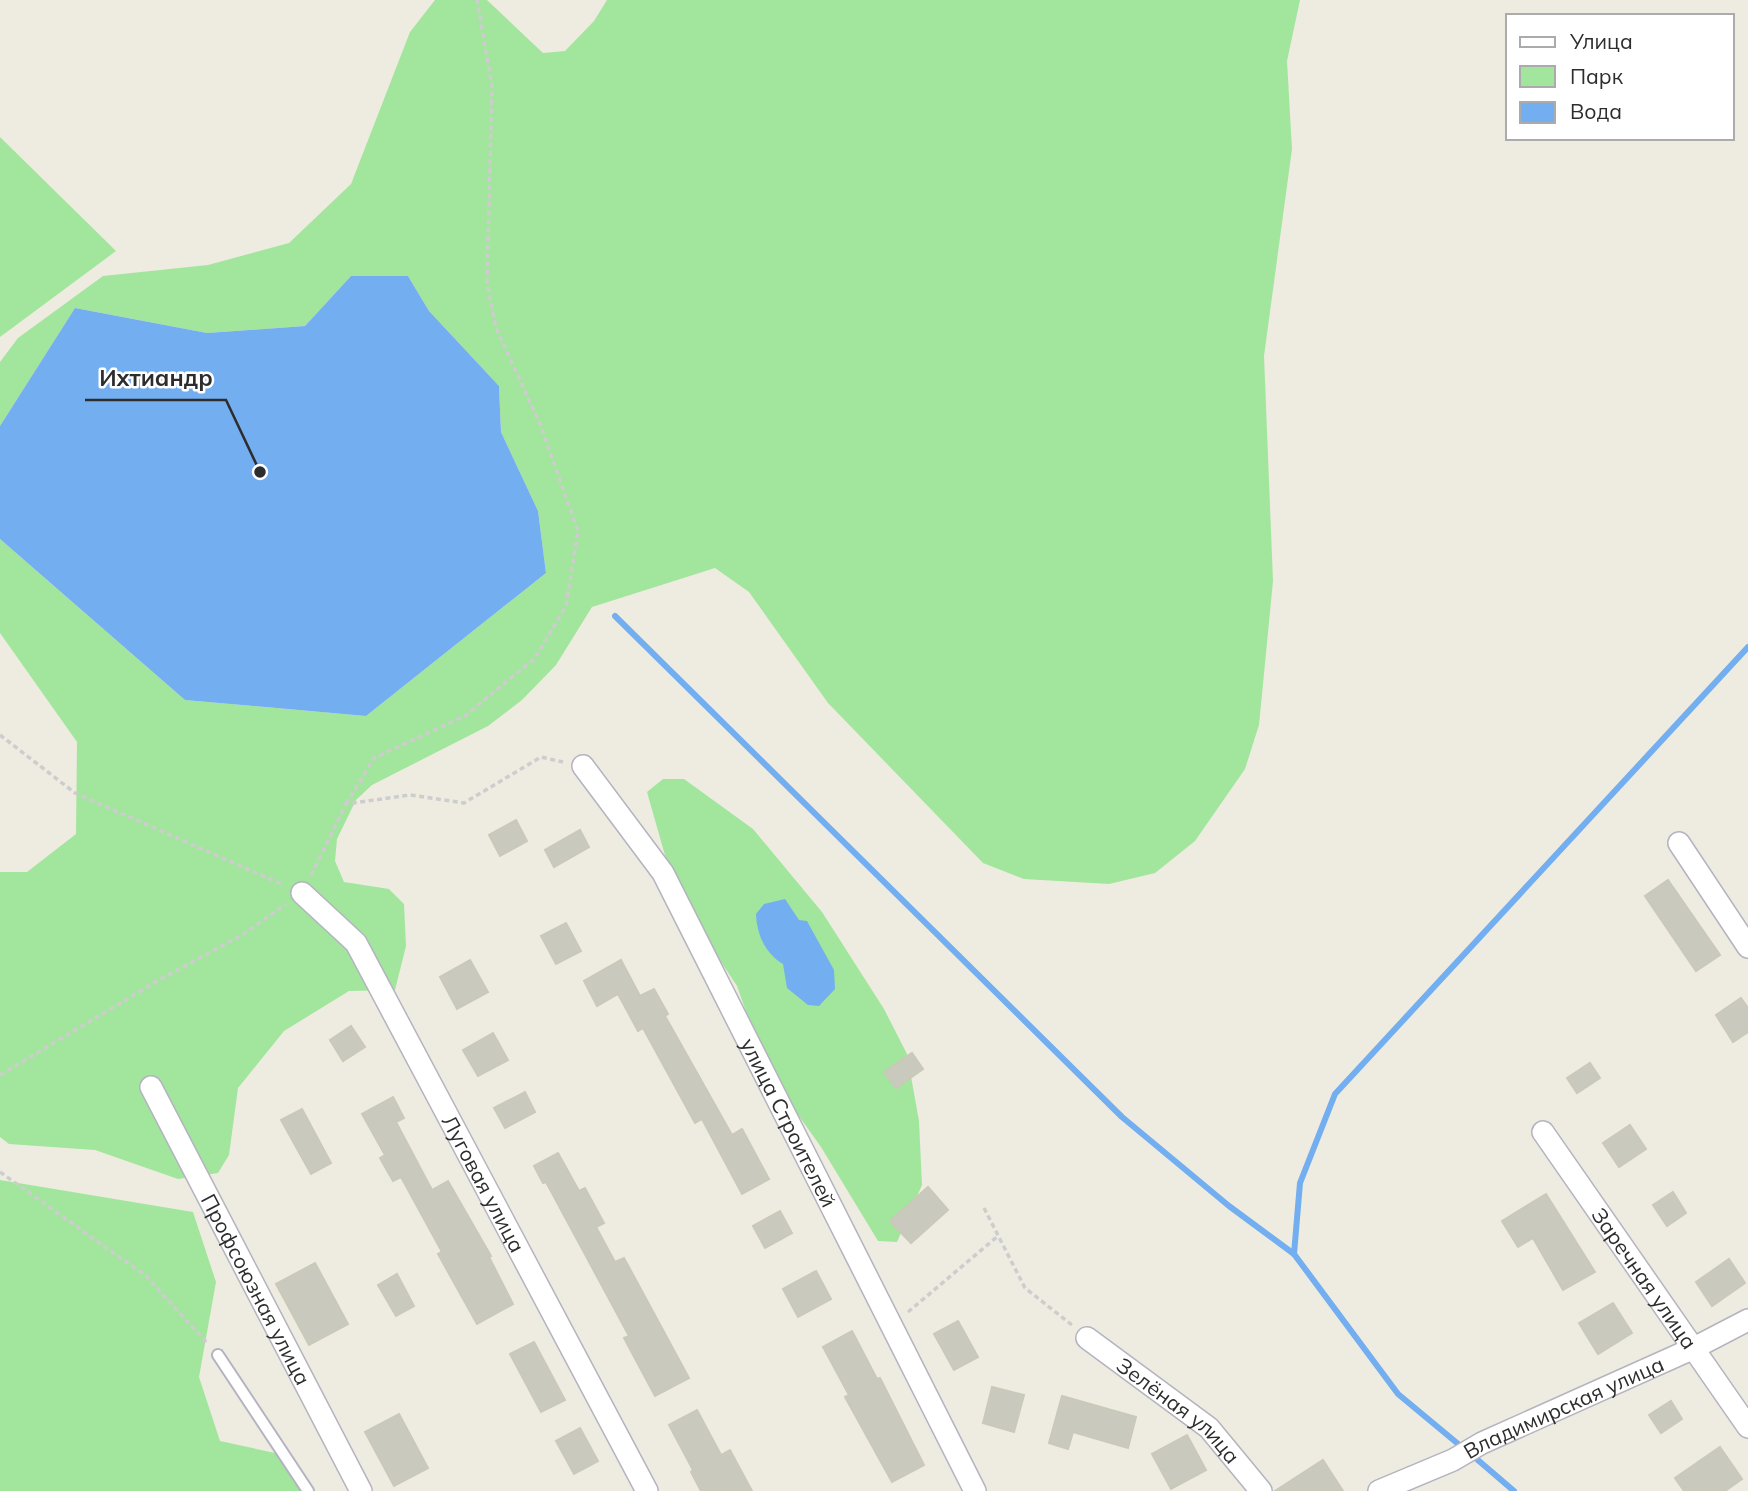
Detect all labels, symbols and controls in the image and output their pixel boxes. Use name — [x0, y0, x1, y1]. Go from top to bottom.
legend — [1506, 14, 1734, 140]
text: Улица — [1569, 28, 1633, 54]
text: Парк — [1570, 63, 1624, 89]
text: Вода — [1570, 98, 1622, 124]
callout: Ихтиандр — [85, 356, 226, 400]
text: Ихтиандр — [99, 363, 213, 392]
street label: улица Строителей — [735, 1034, 842, 1211]
street label: Луговая улица — [437, 1110, 531, 1257]
street label: Профсоюзная улица — [196, 1189, 317, 1389]
street label: Заречная улица — [1586, 1202, 1703, 1354]
street label: Владимирская улица — [1459, 1350, 1668, 1464]
street label: Зелёная улица — [1112, 1352, 1246, 1469]

